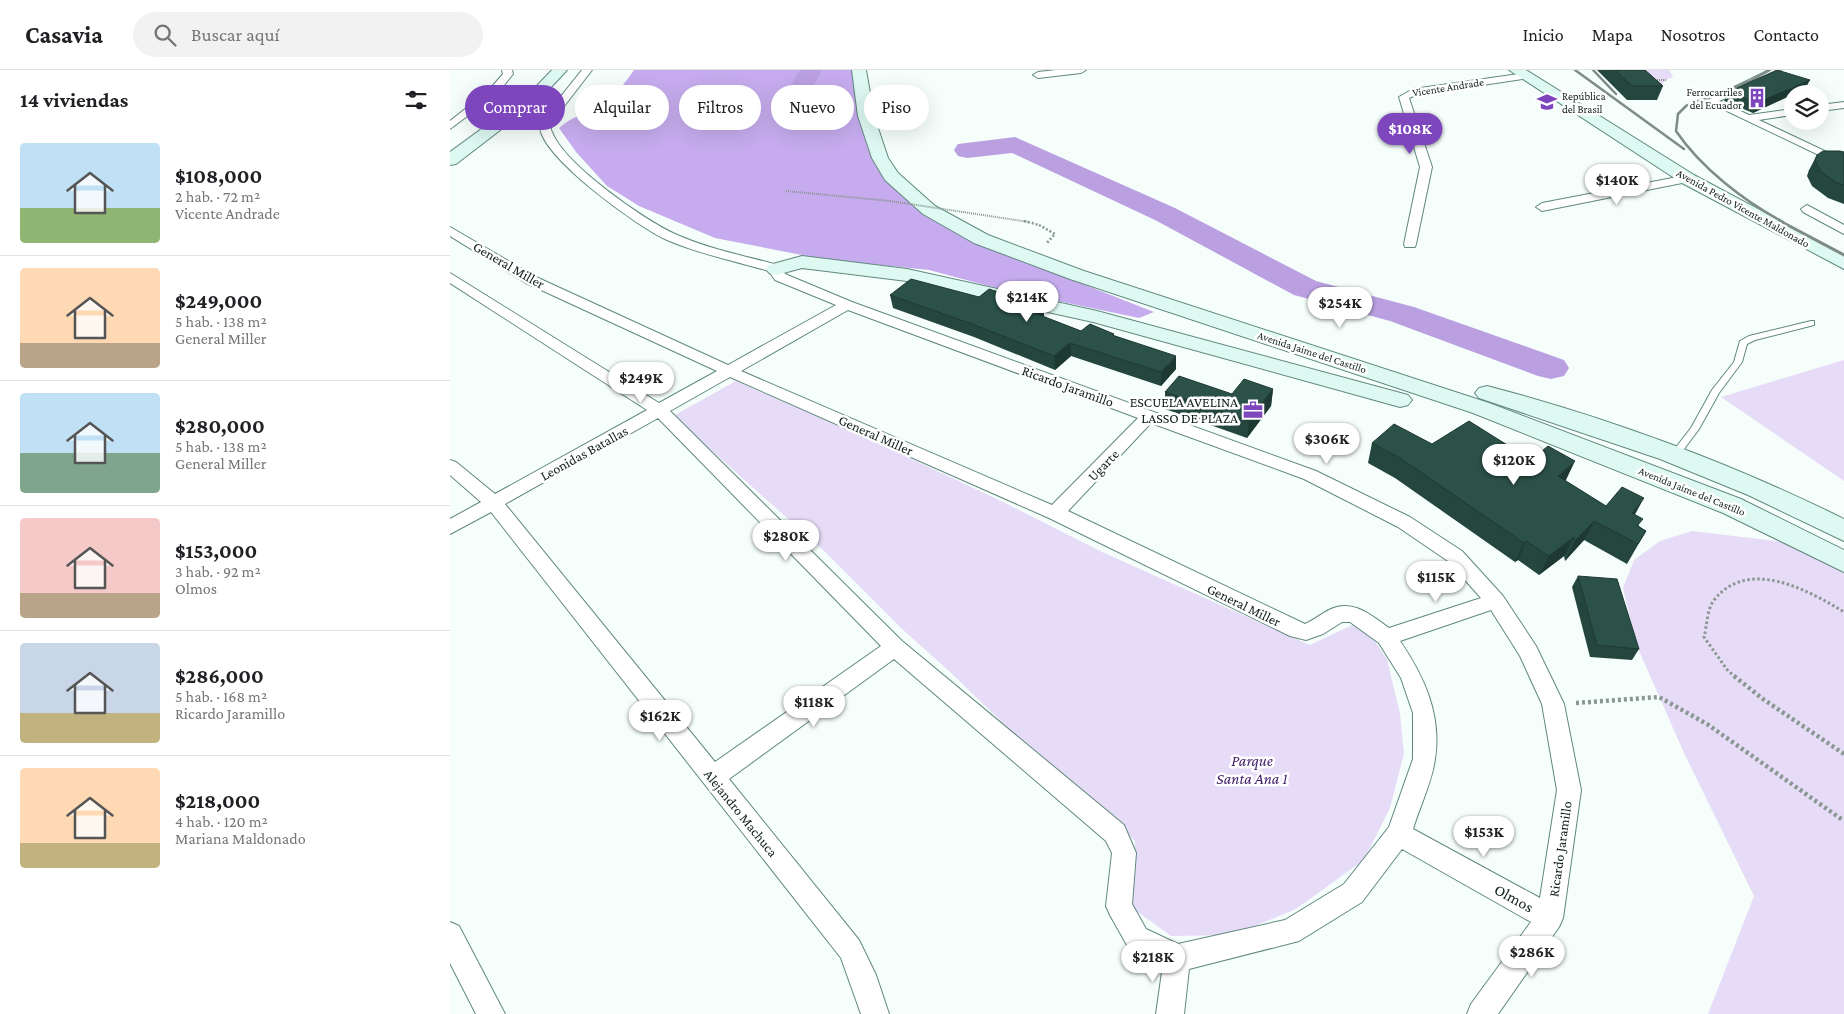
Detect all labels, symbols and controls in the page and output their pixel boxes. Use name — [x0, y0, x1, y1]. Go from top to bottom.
search box — [133, 12, 483, 57]
text: Casavia — [25, 21, 103, 48]
icon: search — [151, 21, 179, 49]
text: Buscar aquí — [191, 24, 280, 45]
text: Inicio — [1523, 25, 1564, 45]
text: Mapa — [1592, 25, 1633, 45]
text: Nosotros — [1661, 25, 1725, 45]
text: Contacto — [1753, 25, 1819, 45]
street label: Vicente Andrade — [1411, 75, 1485, 99]
chip: Comprar — [465, 85, 565, 130]
chip: Alquilar — [575, 85, 669, 130]
chip: Filtros — [679, 85, 761, 130]
chip: Nuevo — [771, 85, 854, 130]
chip: Piso — [864, 85, 929, 130]
map controls — [1784, 85, 1829, 130]
button: layers — [1784, 85, 1829, 130]
icon: filters — [402, 86, 430, 114]
place label: Ferrocarriles del Ecuador — [1687, 86, 1742, 111]
building icon: Ferrocarriles del Ecuador — [1746, 87, 1768, 109]
text: 14 viviendas — [20, 88, 128, 112]
place label: República del Brasil — [1562, 90, 1605, 115]
school or university icon: República del Brasil — [1536, 91, 1558, 113]
pin: $108K — [1375, 112, 1445, 155]
text: $108K — [1388, 120, 1432, 137]
icon: home — [60, 163, 120, 223]
text: $108,000 — [175, 164, 262, 188]
pin: $140K — [1582, 164, 1652, 206]
street label: Avenida Pedro Vicente Maldonado — [1675, 166, 1812, 250]
text: $140K — [1596, 171, 1638, 188]
text: 2 hab. · 72 m² — [175, 188, 260, 205]
text: Vicente Andrade — [175, 205, 280, 222]
street label: General Miller — [470, 238, 548, 292]
pin: $214K — [992, 280, 1062, 323]
pin: $254K — [1305, 286, 1375, 329]
icon: home — [60, 288, 120, 348]
text: $214K — [1007, 288, 1047, 305]
text: $249,000 — [175, 289, 262, 313]
text: $254K — [1319, 294, 1361, 311]
text: 5 hab. · 138 m² — [175, 313, 267, 330]
street label: Avenida Jaime del Castillo — [1256, 329, 1368, 376]
text: General Miller — [175, 330, 266, 347]
pin: $249K — [606, 362, 676, 404]
street label: Ricardo Jaramillo — [1020, 362, 1116, 410]
text: $249K — [619, 369, 663, 386]
place label: ESCUELA AVELINA LASSO DE PLAZA — [1130, 394, 1238, 426]
office icon: ESCUELA AVELINA LASSO DE PLAZA — [1242, 399, 1264, 421]
street label: General Miller — [836, 411, 916, 459]
icon: home — [60, 413, 120, 473]
text: $280,000 — [175, 414, 265, 438]
street label: Leonidas Batallas — [537, 422, 631, 484]
pin: $306K — [1292, 422, 1362, 465]
text: $306K — [1305, 430, 1349, 447]
text: 5 hab. · 138 m² — [175, 438, 267, 455]
pin: $120K — [1479, 444, 1549, 486]
street label: Ugarte — [1084, 446, 1122, 484]
text: $120K — [1493, 451, 1535, 468]
text: General Miller — [175, 455, 266, 472]
street label: Avenida Jaime del Castillo — [1637, 464, 1747, 519]
pin: $280K — [751, 520, 821, 562]
text: $280K — [763, 527, 809, 544]
icon: home — [60, 538, 120, 598]
text: $153,000 — [175, 539, 257, 563]
pin: $115K — [1401, 560, 1471, 603]
text: 3 hab. · 92 m² — [175, 563, 261, 580]
text: $115K — [1417, 568, 1455, 585]
text: Olmos — [175, 580, 217, 597]
street label: General Miller — [1205, 580, 1283, 630]
icon: home — [60, 663, 120, 723]
text: $286,000 — [175, 664, 264, 688]
pin: $118K — [779, 686, 849, 728]
text: 5 hab. · 168 m² — [175, 688, 267, 705]
text: $118K — [794, 693, 834, 710]
pin: $162K — [625, 700, 695, 742]
text: Ricardo Jaramillo — [175, 705, 285, 722]
text: $162K — [640, 707, 680, 724]
park label: Parque Santa Ana 1 — [1216, 752, 1288, 787]
street label: Alejandro Machuca — [700, 766, 782, 861]
icon: home — [60, 788, 120, 848]
text: $218,000 — [175, 789, 260, 813]
street label: Ricardo Jaramillo — [1545, 800, 1575, 898]
text: 4 hab. · 120 m² — [175, 813, 268, 830]
pin: $153K — [1449, 816, 1519, 858]
text: $153K — [1464, 823, 1504, 840]
text: Mariana Maldonado — [175, 830, 306, 847]
street label: Olmos — [1492, 880, 1536, 916]
pin: $286K — [1497, 936, 1567, 978]
pin: $218K — [1118, 940, 1188, 983]
text: $286K — [1510, 943, 1554, 960]
text: $218K — [1132, 948, 1174, 965]

